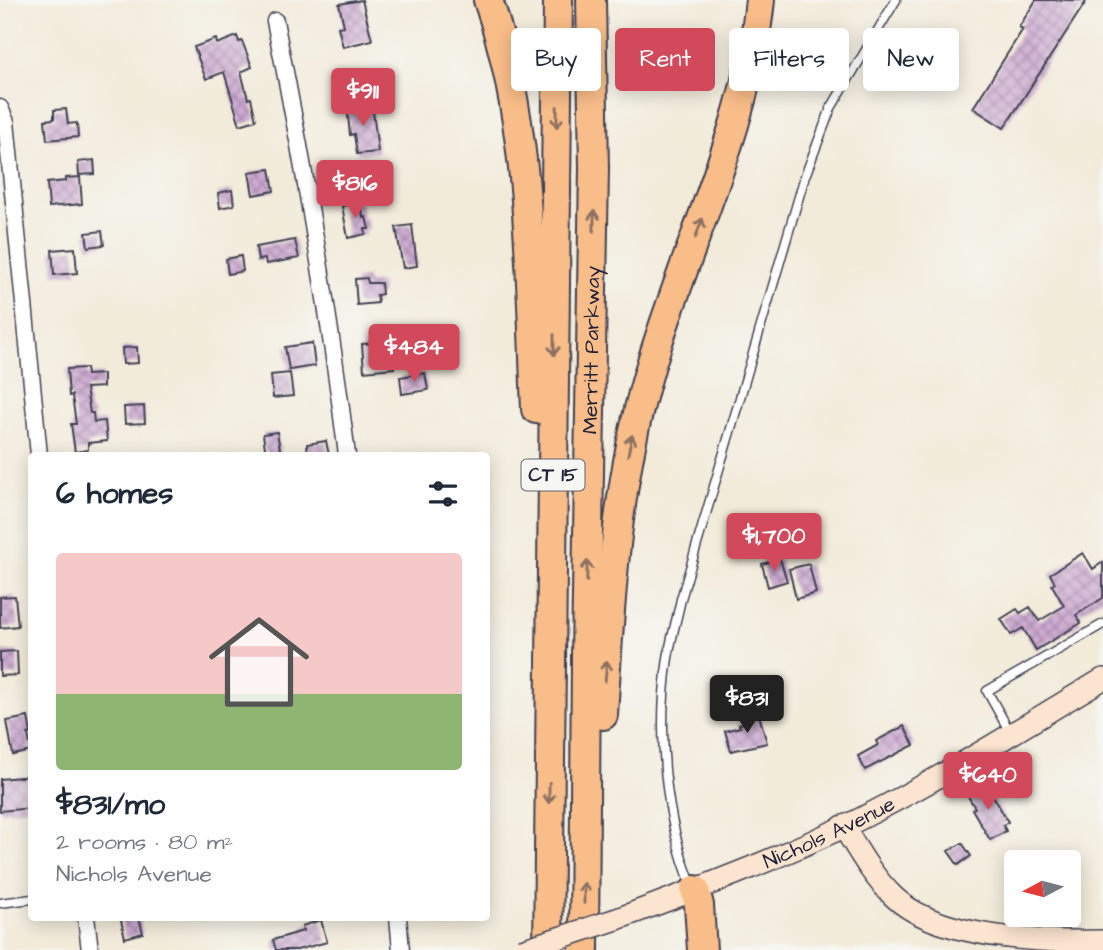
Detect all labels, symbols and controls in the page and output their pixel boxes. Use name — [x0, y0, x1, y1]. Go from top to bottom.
chip: Buy — [511, 28, 601, 91]
chip: Rent — [615, 28, 715, 91]
chip: Filters — [729, 28, 849, 91]
chip: New — [863, 28, 959, 91]
pin: $911 — [322, 68, 404, 128]
text: $911 — [347, 75, 379, 107]
one-way arrow — [551, 105, 564, 128]
pin: $816 — [314, 160, 396, 220]
text: $816 — [332, 167, 378, 199]
one-way arrow — [587, 210, 600, 233]
one-way arrow — [694, 218, 706, 240]
street label: Merritt Parkway — [575, 265, 609, 434]
pin: $484 — [373, 324, 455, 384]
text: $484 — [384, 331, 444, 363]
one-way arrow — [547, 333, 561, 356]
one-way arrow — [624, 434, 638, 457]
road number: CT 15 — [522, 460, 584, 490]
text: 6 homes — [56, 473, 173, 515]
icon: filters — [424, 475, 462, 513]
pin: $1,700 — [717, 514, 831, 573]
text: $1,700 — [742, 520, 806, 552]
one-way arrow — [581, 560, 594, 583]
icon: home — [196, 599, 322, 725]
one-way arrow — [600, 660, 613, 683]
pin: $831 — [706, 676, 788, 735]
text: $831 — [726, 682, 768, 714]
pin: $640 — [947, 752, 1029, 812]
text: $640 — [959, 759, 1017, 791]
one-way arrow — [543, 781, 556, 804]
text: $831/mo — [56, 784, 165, 826]
street label: Nichols Avenue — [759, 789, 900, 875]
text: 2 rooms · 80 m² — [56, 826, 233, 858]
north arrow — [1004, 850, 1082, 928]
map controls — [1004, 850, 1081, 927]
text: Nichols Avenue — [56, 858, 212, 890]
one-way arrow — [577, 881, 591, 904]

